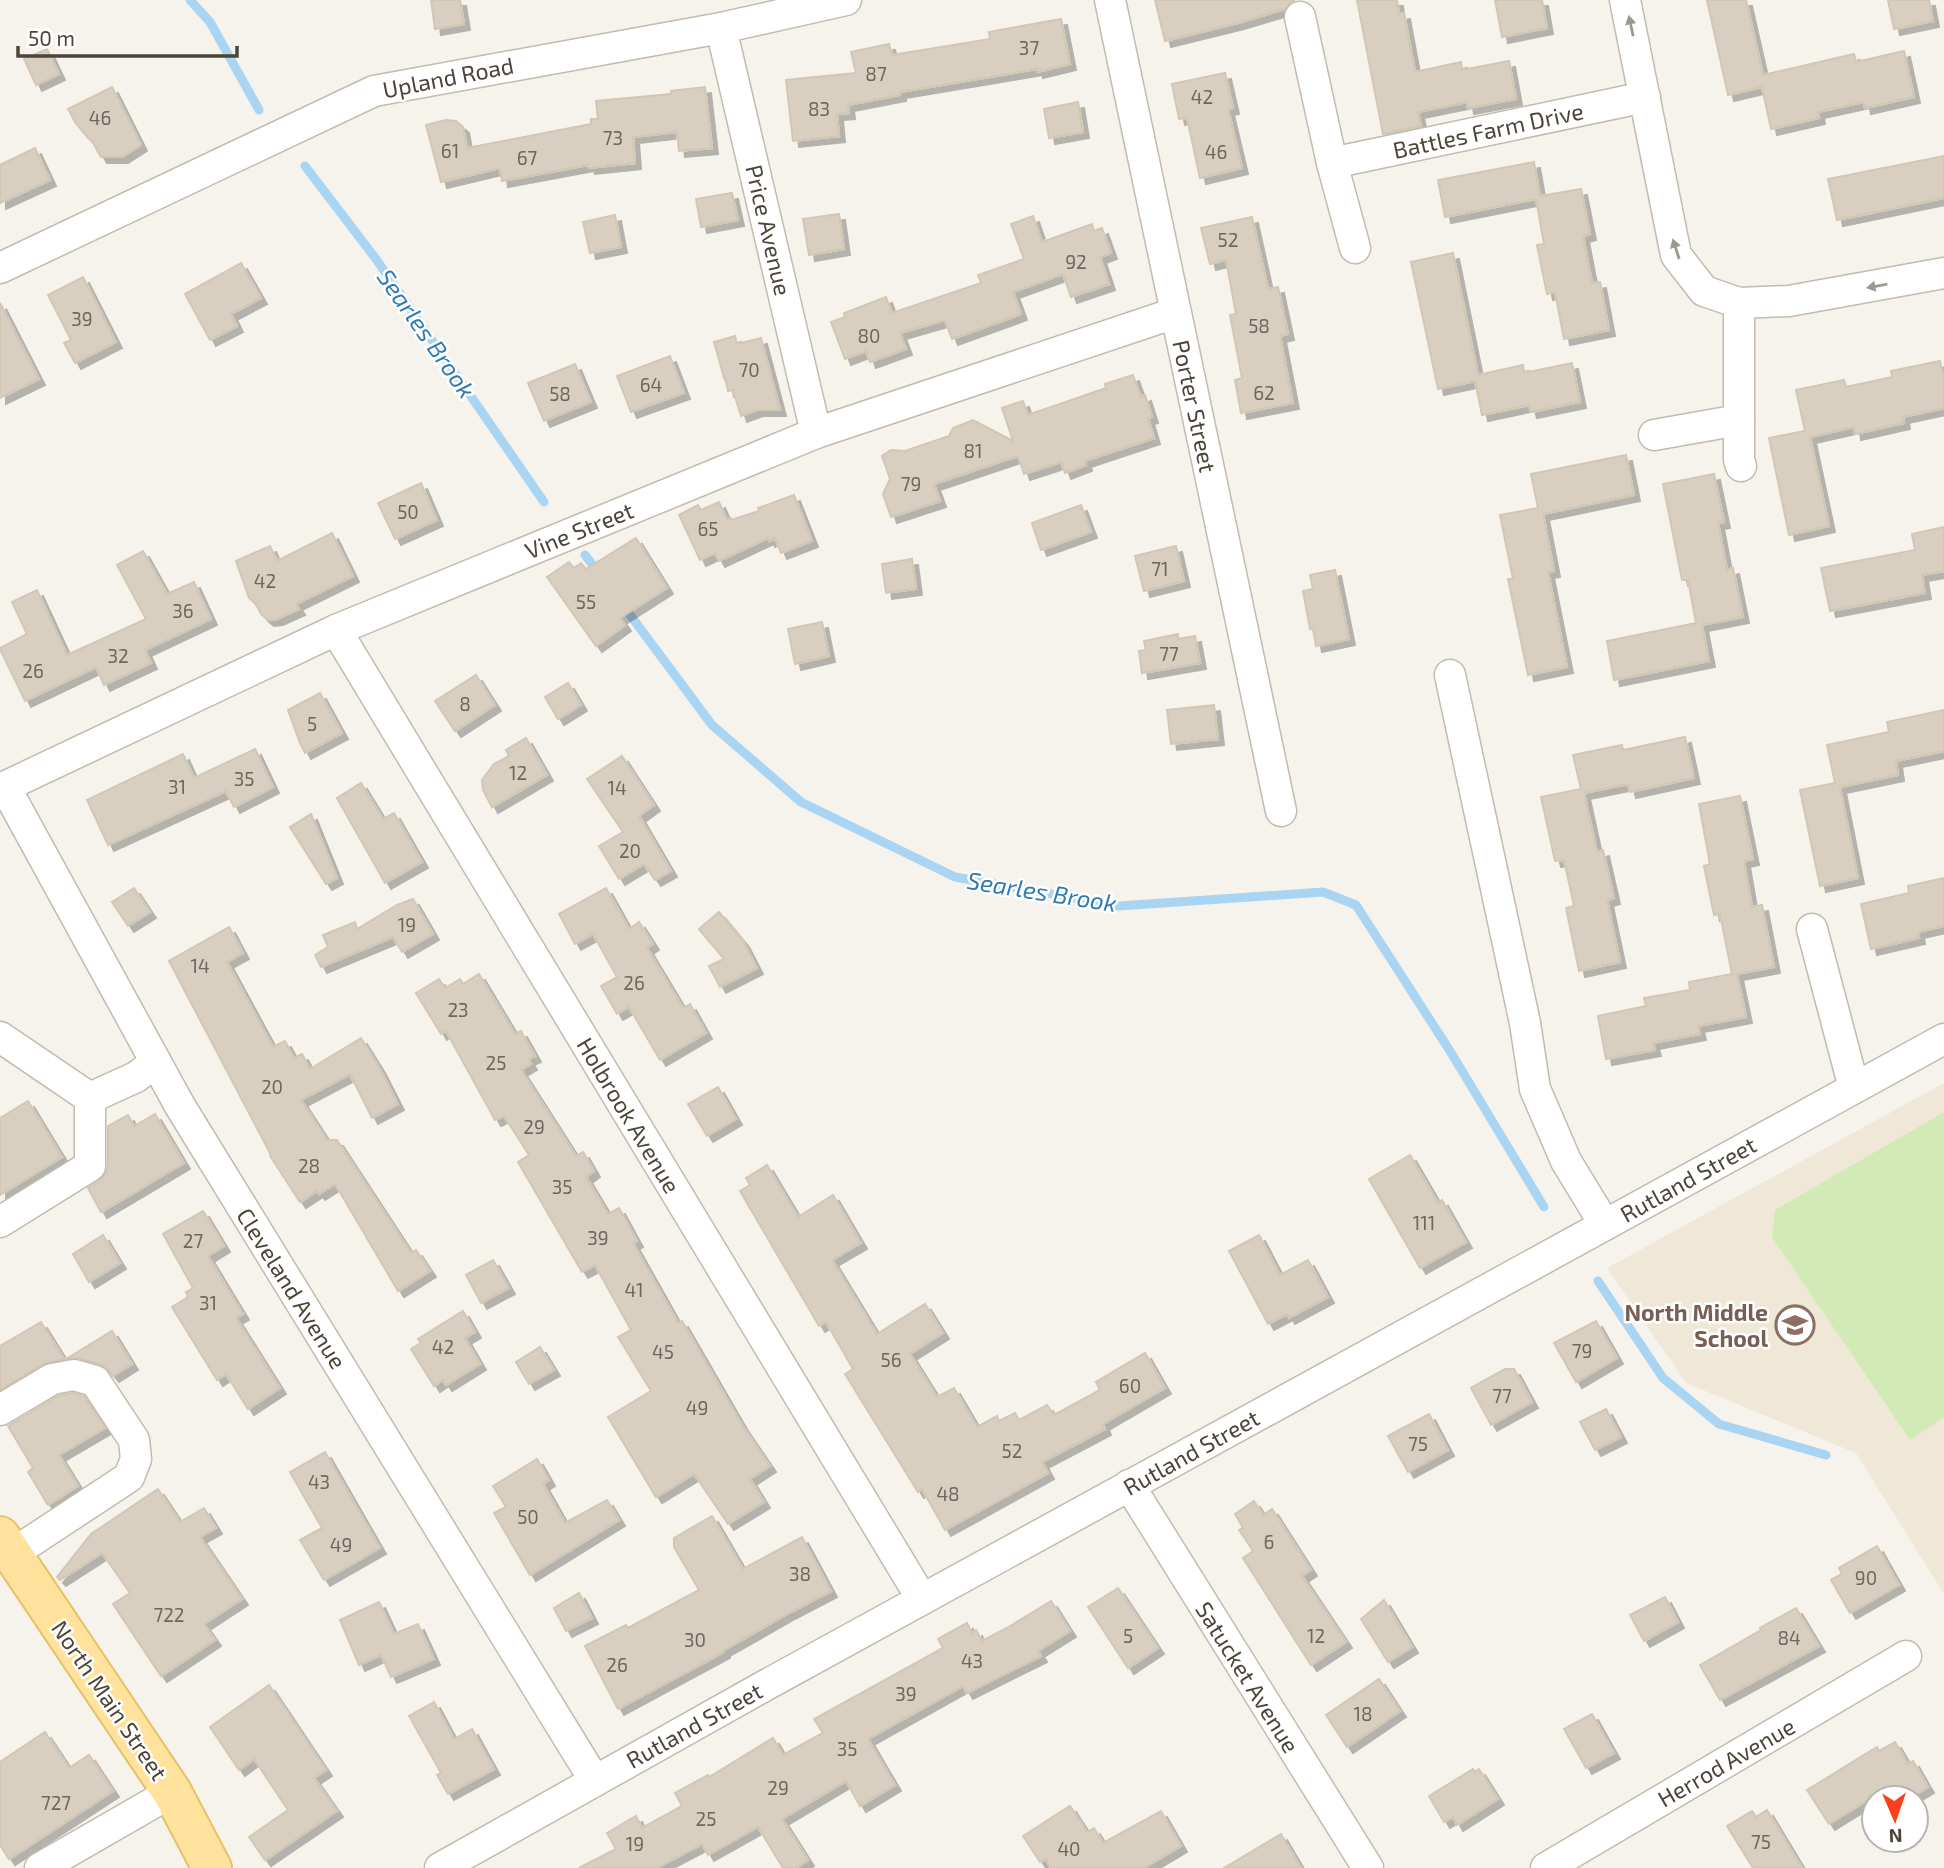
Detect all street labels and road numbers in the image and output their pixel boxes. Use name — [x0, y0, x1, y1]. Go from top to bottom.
street label: Upland Road — [380, 51, 516, 103]
street label: Battles Farm Drive — [1390, 96, 1586, 164]
street label: Price Avenue — [740, 162, 798, 298]
street label: Porter Street — [1167, 337, 1223, 475]
street label: Vine Street — [521, 495, 638, 564]
street label: Holbrook Avenue — [572, 1032, 686, 1198]
street label: Rutland Street — [1615, 1130, 1761, 1228]
street label: Cleveland Avenue — [231, 1202, 353, 1374]
street label: Rutland Street — [1118, 1403, 1264, 1501]
street label: Satucket Avenue — [1190, 1596, 1306, 1758]
street label: North Main Street — [46, 1615, 174, 1785]
street label: Rutland Street — [621, 1676, 767, 1774]
street label: Herrod Avenue — [1652, 1711, 1800, 1813]

